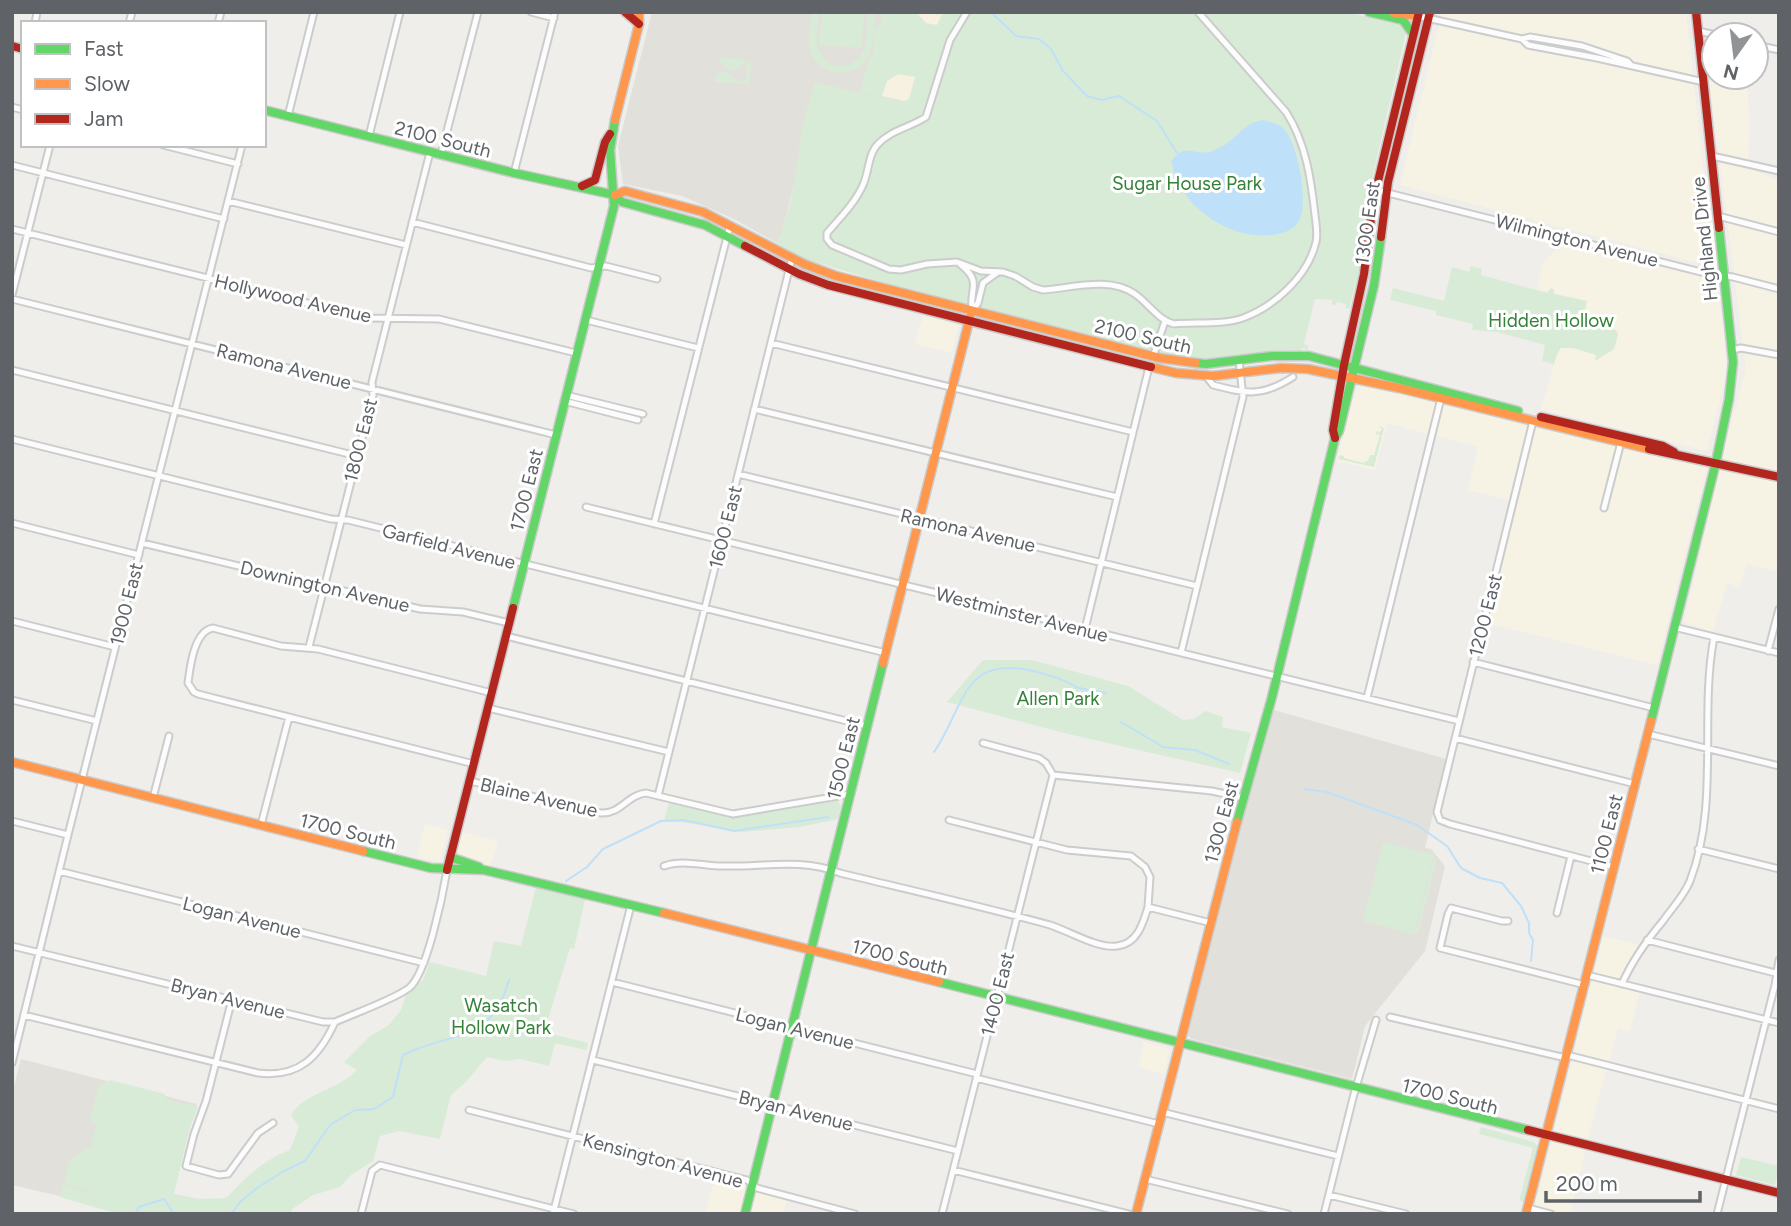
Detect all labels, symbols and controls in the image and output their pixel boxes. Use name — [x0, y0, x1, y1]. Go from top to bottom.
legend — [21, 21, 266, 147]
north arrow — [1700, 21, 1770, 91]
text: Fast — [84, 36, 124, 61]
text: N — [1721, 59, 1741, 85]
text: Slow — [84, 71, 130, 96]
text: Jam — [84, 106, 123, 131]
street label: 2100 South — [392, 116, 493, 163]
park label: Sugar House Park — [1112, 172, 1263, 195]
street label: Highland Drive — [1687, 176, 1722, 302]
street label: 1300 East — [1350, 180, 1385, 266]
street label: Wilmington Avenue — [1493, 209, 1661, 272]
street label: Hollywood Avenue — [212, 269, 374, 328]
park label: Hidden Hollow — [1488, 309, 1614, 332]
street label: 2100 South — [1092, 314, 1194, 359]
street label: Ramona Avenue — [214, 339, 354, 394]
street label: 1800 East — [339, 396, 382, 484]
street label: 1700 East — [505, 447, 548, 534]
street label: 1600 East — [704, 483, 747, 571]
street label: Ramona Avenue — [898, 504, 1038, 557]
street label: Garfield Avenue — [380, 519, 518, 574]
street label: Downington Avenue — [238, 556, 412, 617]
street label: 1900 East — [105, 560, 148, 648]
street label: 1200 East — [1464, 571, 1507, 659]
street label: Westminster Avenue — [933, 582, 1110, 647]
park label: Allen Park — [1016, 687, 1100, 710]
street label: 1500 East — [822, 714, 865, 802]
street label: Blaine Avenue — [478, 773, 600, 822]
street label: 1300 East — [1199, 778, 1243, 866]
street label: 1100 East — [1585, 792, 1628, 877]
street label: 1700 South — [297, 808, 398, 855]
street label: Logan Avenue — [180, 892, 304, 943]
street label: 1700 South — [849, 934, 950, 981]
street label: 1400 East — [976, 950, 1019, 1038]
street label: Bryan Avenue — [168, 973, 287, 1024]
park label: Wasatch Hollow Park — [451, 994, 552, 1039]
street label: Logan Avenue — [733, 1003, 857, 1054]
street label: 1700 South — [1399, 1073, 1500, 1120]
street label: Bryan Avenue — [736, 1085, 855, 1136]
street label: Kensington Avenue — [580, 1128, 746, 1193]
scale bar — [1546, 1160, 1700, 1204]
text: 200 m — [1556, 1171, 1618, 1196]

